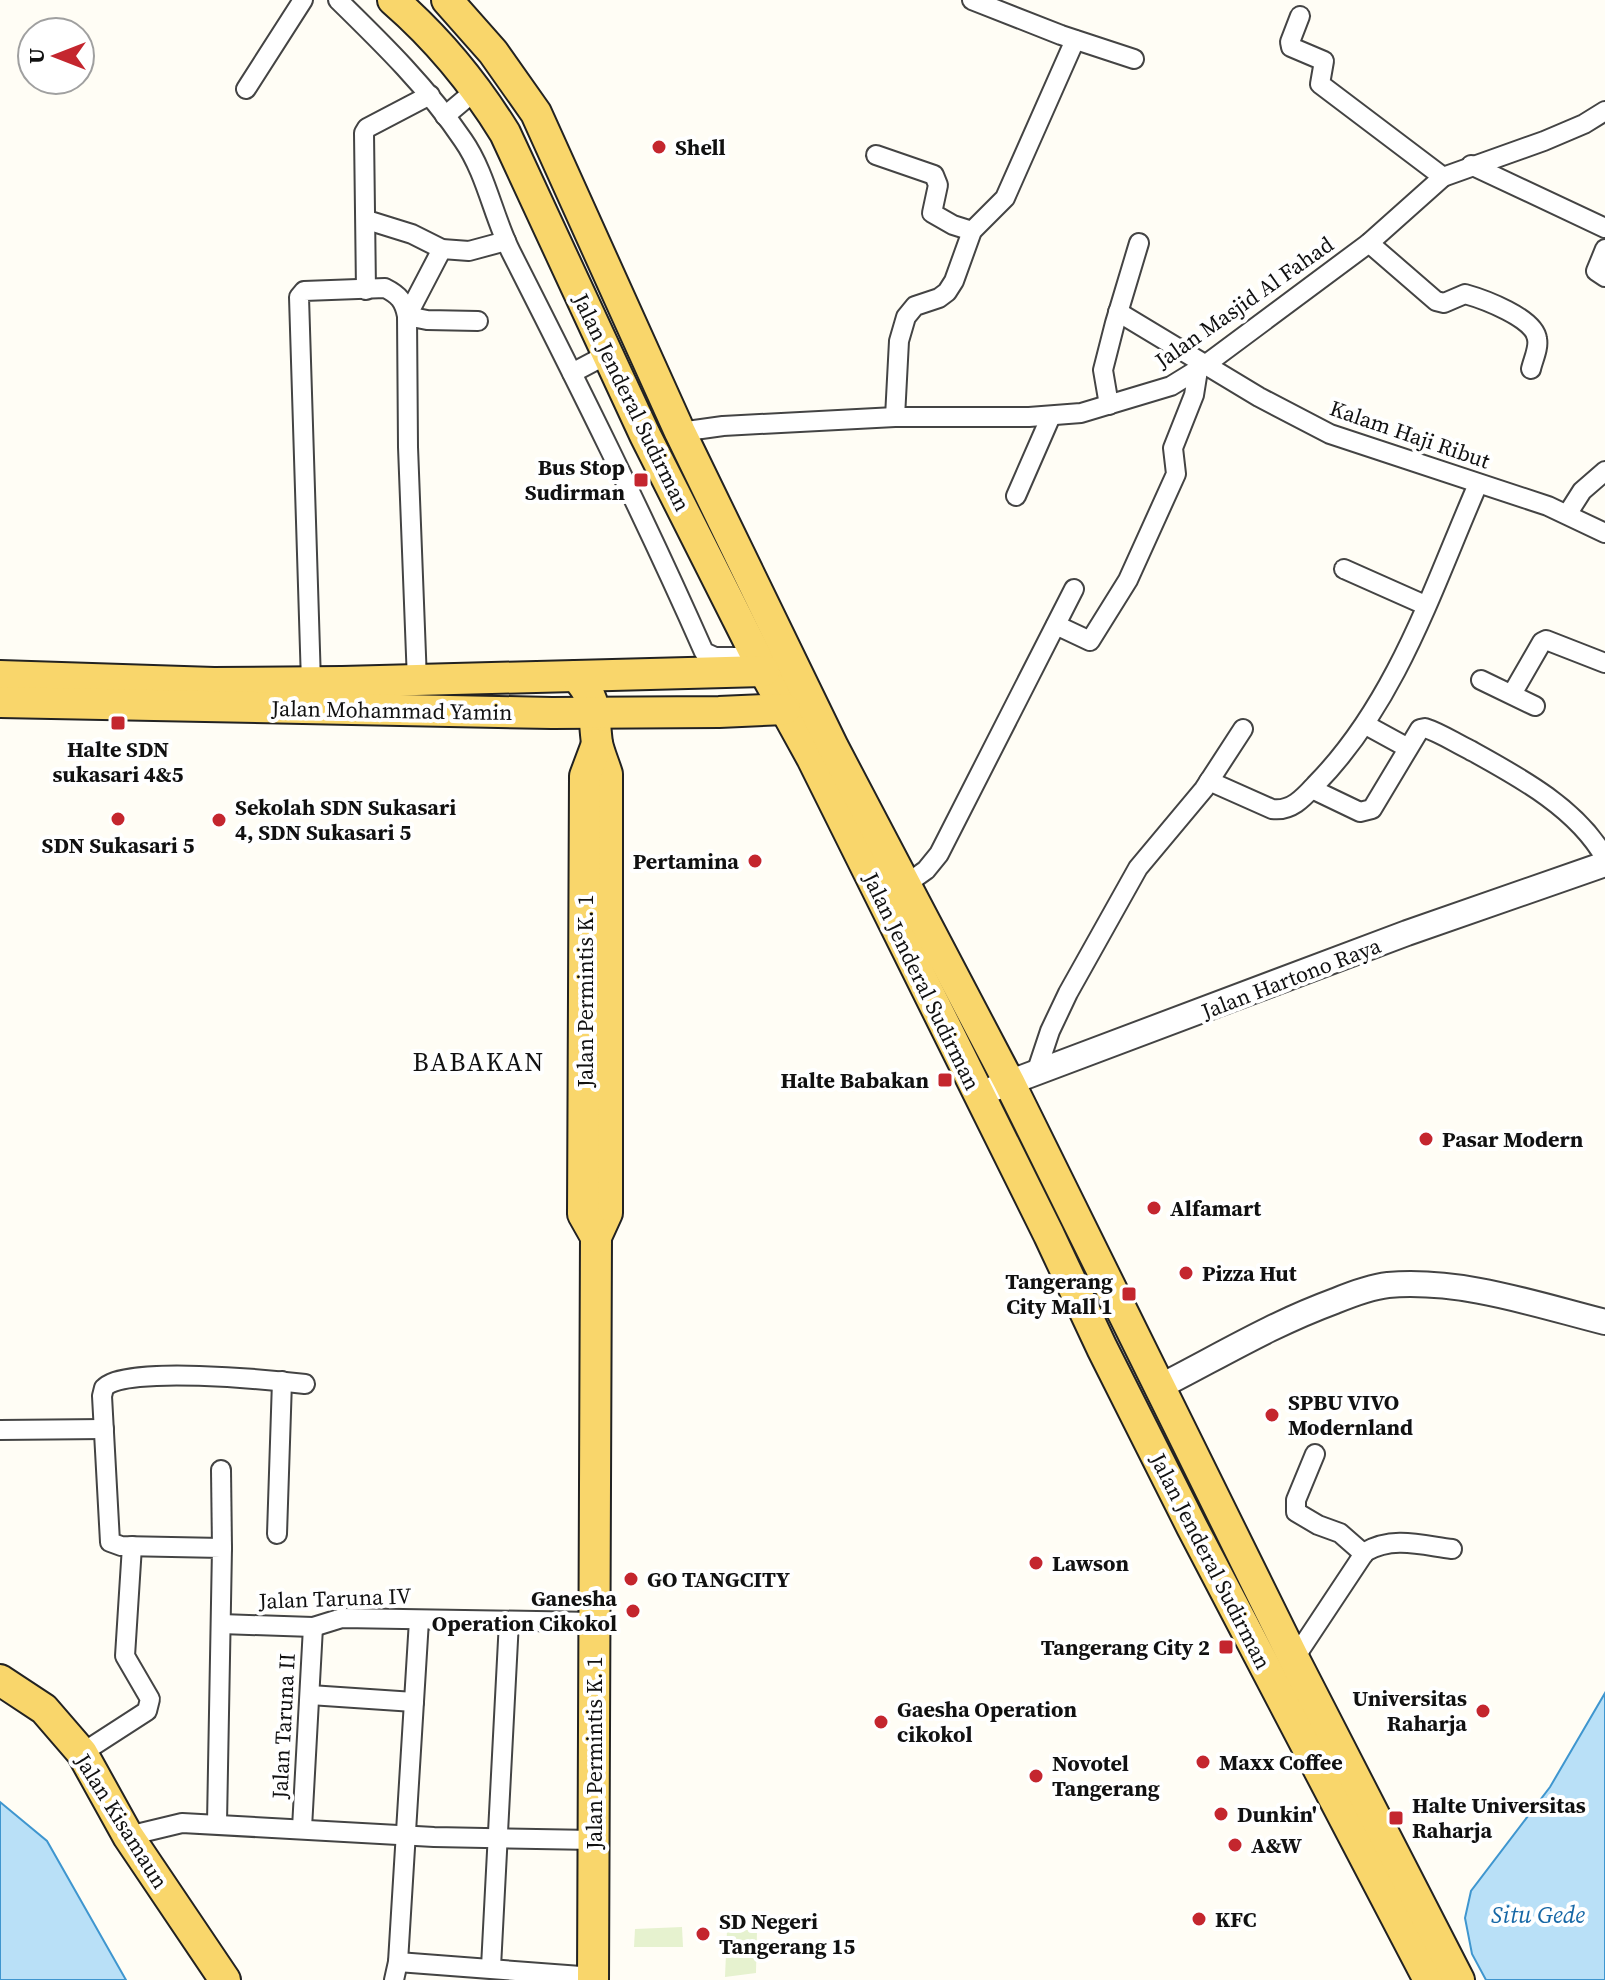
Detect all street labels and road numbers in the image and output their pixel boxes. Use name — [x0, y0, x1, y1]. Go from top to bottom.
street label: Jalan Masjid Al Fahad — [1148, 229, 1340, 375]
street label: Jalan Jenderal Sudirman — [566, 287, 698, 516]
street label: Kalam Haji Ribut — [1326, 393, 1495, 476]
street label: Jalan Mohammad Yamin — [270, 693, 513, 727]
street label: Jalan Jenderal Sudirman — [856, 866, 988, 1095]
street label: Jalan Permintis K. 1 — [570, 894, 600, 1089]
street label: Jalan Hartono Raya — [1196, 930, 1386, 1026]
street label: Jalan Jenderal Sudirman — [1143, 1447, 1279, 1674]
street label: Jalan Taruna IV — [257, 1580, 412, 1616]
street label: Jalan Taruna II — [264, 1652, 302, 1801]
street label: Jalan Permintis K. 1 — [579, 1656, 609, 1851]
street label: Jalan Kisamaun — [68, 1747, 175, 1894]

